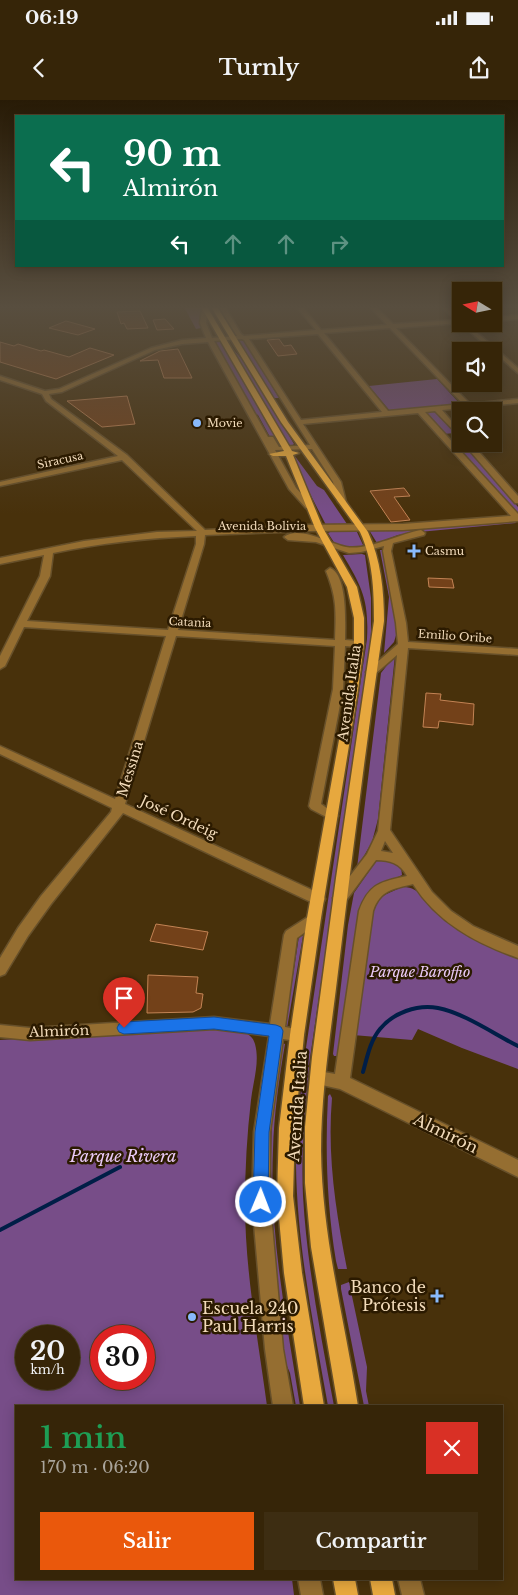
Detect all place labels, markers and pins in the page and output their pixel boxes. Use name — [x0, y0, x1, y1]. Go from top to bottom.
place label: Movie — [207, 416, 242, 430]
marker: Movie — [191, 417, 203, 429]
marker: Casmu — [407, 544, 421, 558]
place label: Casmu — [425, 544, 465, 558]
pin — [103, 977, 145, 1028]
place label: Banco de Prótesis — [350, 1277, 426, 1315]
marker: Banco de Prótesis — [430, 1289, 444, 1303]
place label: Escuela 240 Paul Harris — [202, 1298, 298, 1336]
marker: Escuela 240 Paul Harris — [186, 1311, 198, 1323]

